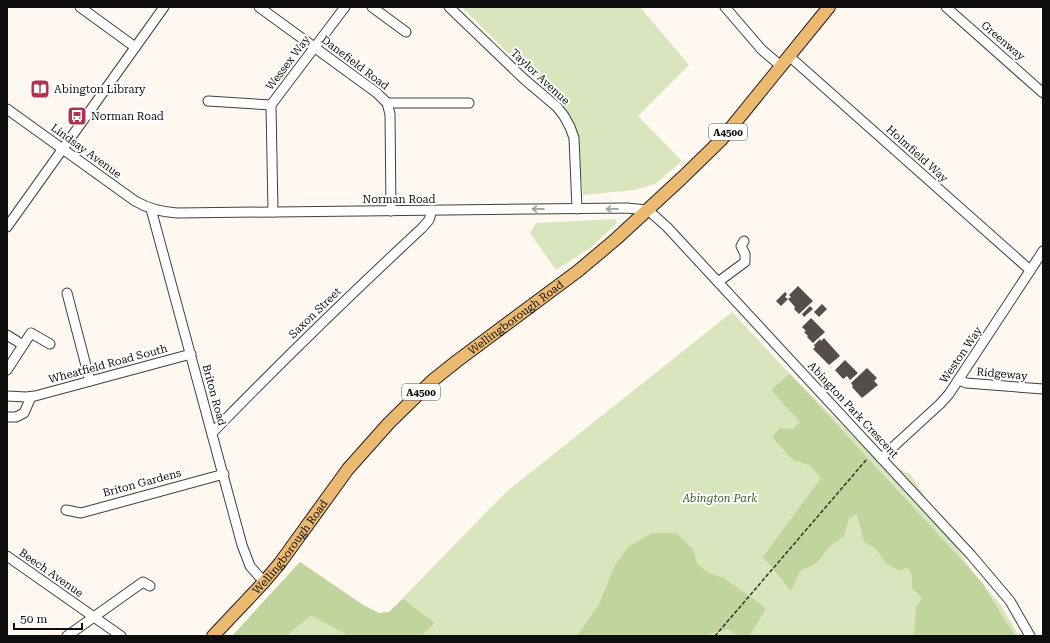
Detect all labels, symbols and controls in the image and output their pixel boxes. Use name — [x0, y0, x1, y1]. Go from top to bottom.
street label: Greenway — [979, 19, 1028, 64]
street label: Wessex Way — [263, 33, 313, 93]
street label: Danefield Road — [319, 33, 391, 93]
street label: Taylor Avenue — [508, 46, 572, 108]
library icon: Abington Library — [29, 78, 51, 100]
place label: Abington Library — [54, 83, 146, 96]
bus stop icon: Norman Road — [66, 105, 88, 127]
place label: Norman Road — [91, 110, 164, 123]
street label: Lindsay Avenue — [48, 121, 124, 181]
street label: Holmfield Way — [883, 123, 951, 185]
road number: A4500 — [709, 124, 747, 140]
street label: Norman Road — [363, 193, 435, 206]
one-way arrow — [532, 205, 545, 213]
one-way arrow — [606, 205, 619, 213]
street label: Wellingborough Road — [465, 278, 566, 357]
street label: Saxon Street — [286, 285, 344, 341]
street label: Weston Way — [937, 324, 985, 386]
street label: Wheatfield Road South — [47, 342, 169, 386]
street label: Abington Park Crescent — [805, 359, 901, 461]
street label: Briton Road — [200, 363, 228, 427]
street label: Ridgeway — [976, 365, 1029, 383]
road number: A4500 — [402, 384, 440, 400]
street label: Briton Gardens — [101, 466, 183, 500]
park label: Abington Park — [682, 492, 757, 505]
street label: Wellingborough Road — [250, 497, 330, 597]
street label: Beech Avenue — [17, 546, 85, 600]
scale bar — [14, 605, 82, 631]
text: 50 m — [20, 612, 47, 626]

